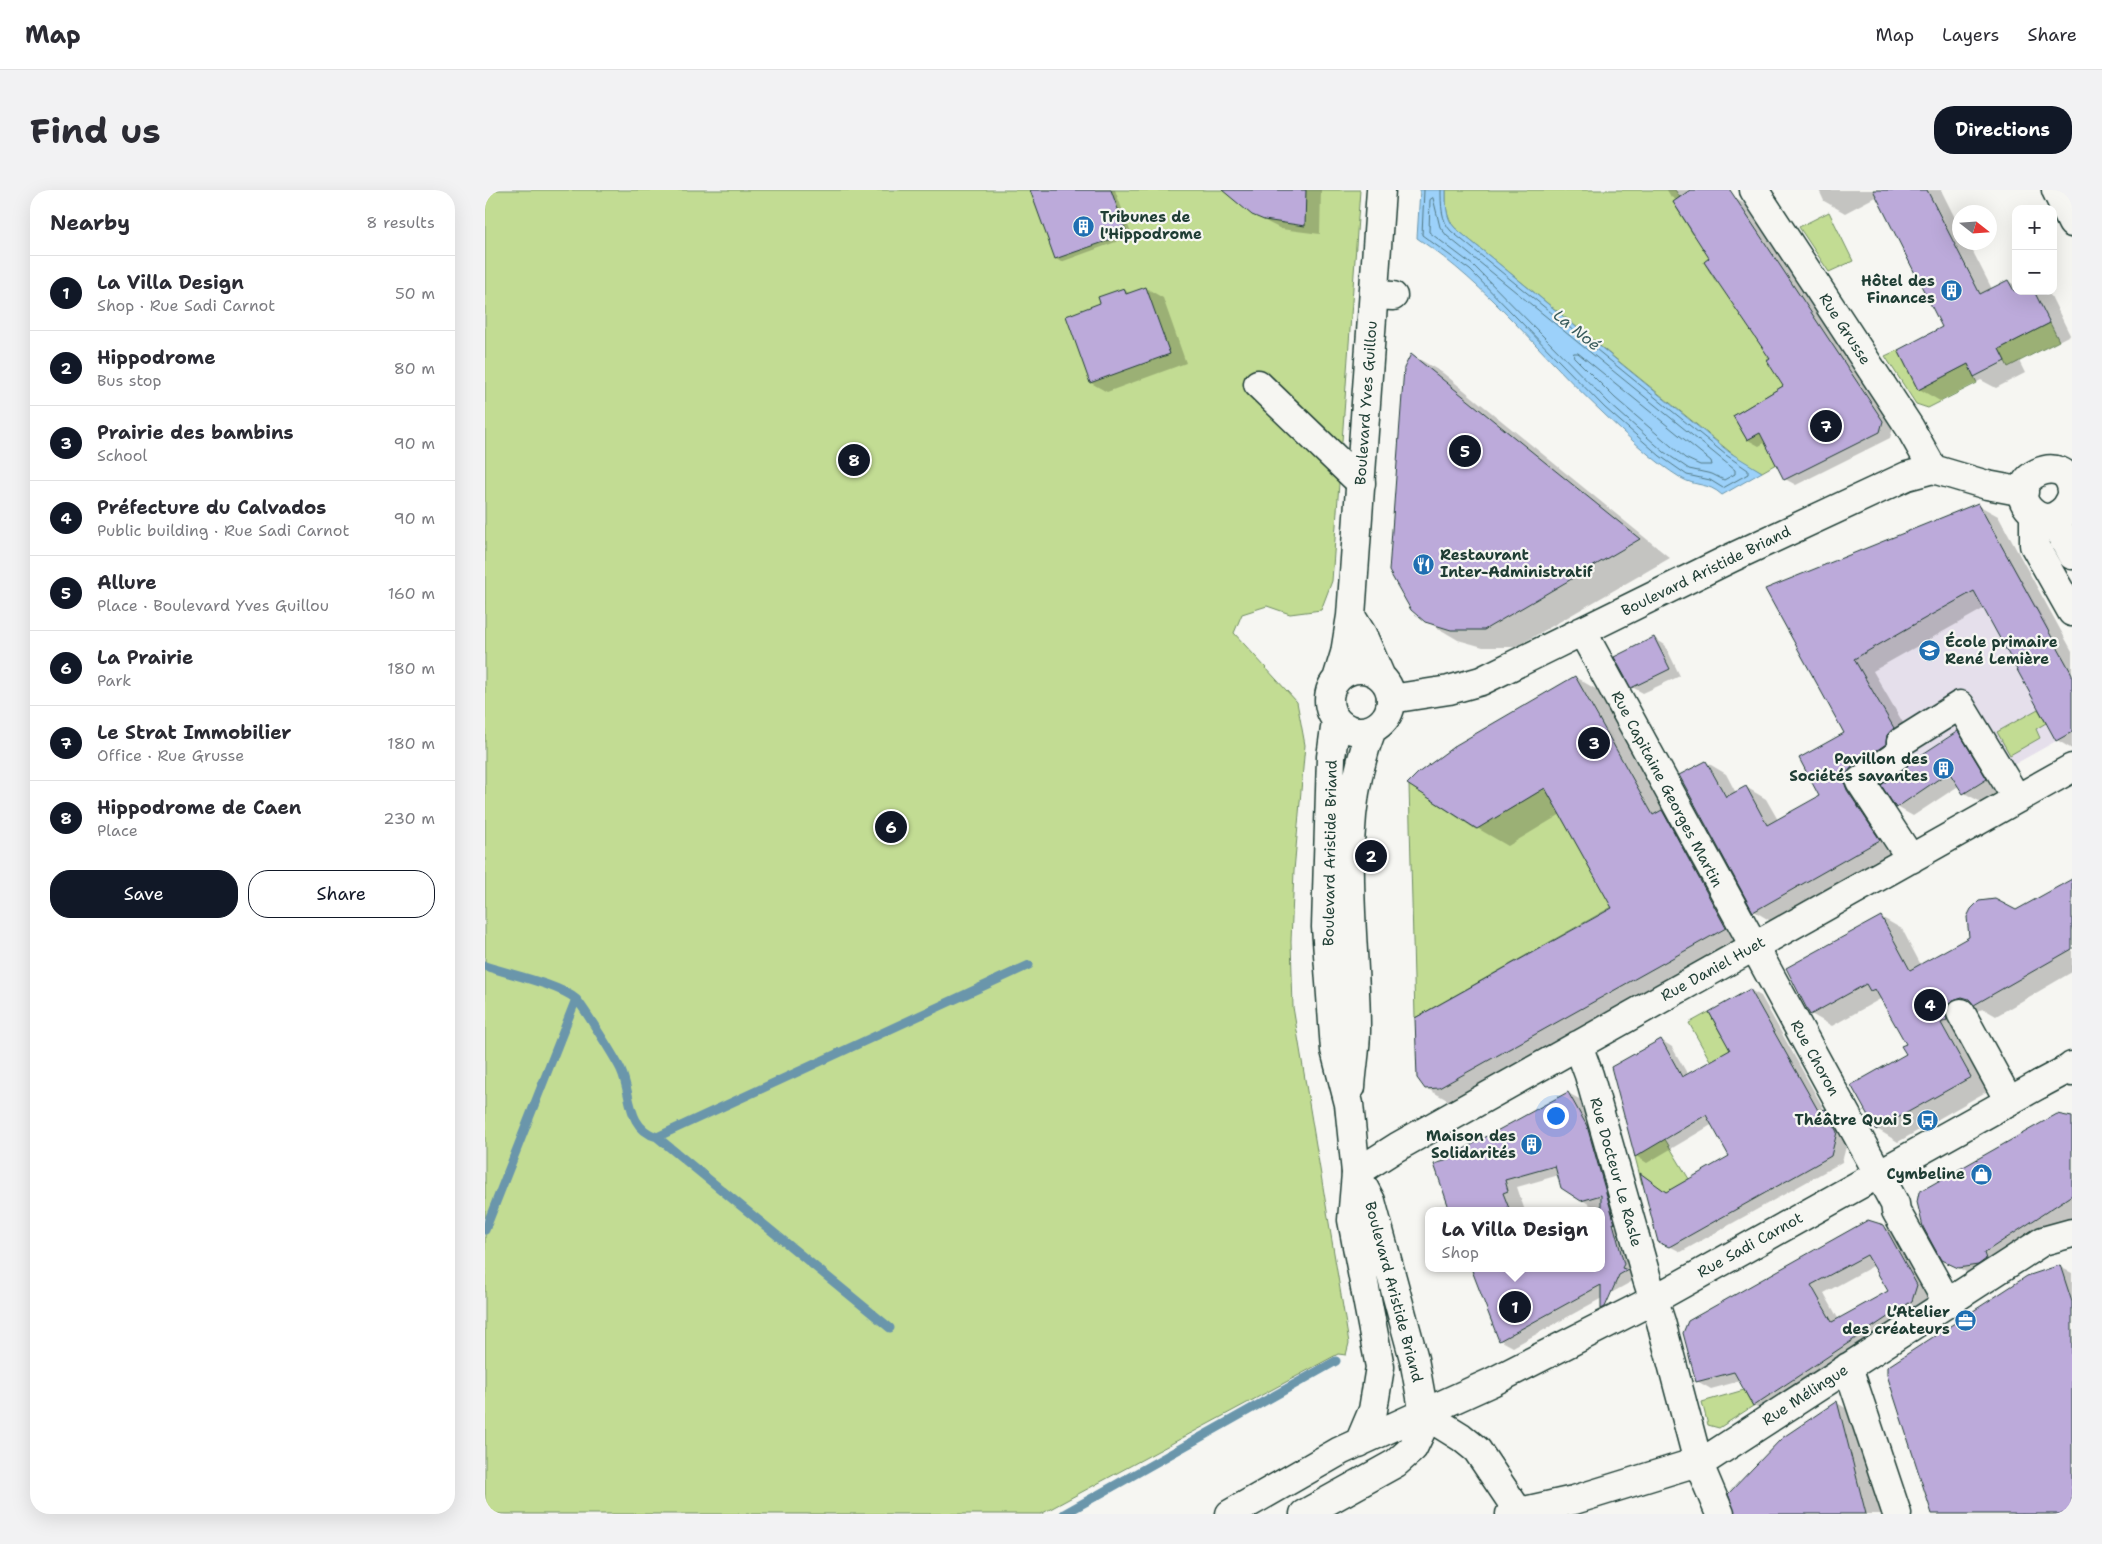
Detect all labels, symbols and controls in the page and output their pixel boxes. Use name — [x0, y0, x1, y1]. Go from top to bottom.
text: Map — [25, 19, 81, 51]
text: Map — [1876, 23, 1914, 47]
text: Layers — [1942, 23, 1999, 47]
text: Share — [2027, 23, 2077, 47]
button: Directions — [1934, 106, 2072, 154]
text: Find us — [30, 107, 161, 154]
north arrow — [1952, 205, 1997, 250]
map controls — [2012, 205, 2057, 295]
button: + — [2012, 205, 2057, 250]
place label: Tribunes de l'Hippodrome — [1100, 207, 1202, 244]
text: Nearby — [50, 209, 130, 237]
text: 8 results — [366, 212, 435, 233]
building icon: Tribunes de l'Hippodrome — [1072, 214, 1096, 238]
button: − — [2012, 250, 2057, 295]
text: La Villa Design — [97, 270, 244, 295]
place label: Hôtel des Finances — [1861, 271, 1935, 308]
building icon: Hôtel des Finances — [1939, 278, 1963, 302]
text: 1 — [62, 283, 70, 304]
text: 50 m — [395, 283, 435, 304]
street label: Rue Grusse — [1814, 289, 1876, 369]
text: Shop · Rue Sadi Carnot — [97, 295, 275, 316]
water label: La Noé — [1549, 305, 1605, 355]
street label: Boulevard Yves Guillou — [1350, 320, 1382, 486]
text: Hippodrome — [97, 345, 216, 370]
text: 2 — [60, 358, 72, 379]
text: 80 m — [394, 358, 435, 379]
text: Bus stop — [97, 370, 162, 391]
pin: 7 — [1810, 407, 1842, 445]
text: Prairie des bambins — [97, 420, 294, 445]
pin: 5 — [1449, 432, 1481, 470]
text: 3 — [60, 433, 72, 454]
text: 90 m — [394, 433, 435, 454]
pin: 8 — [838, 441, 870, 479]
text: School — [97, 445, 147, 466]
text: Préfecture du Calvados — [97, 495, 326, 520]
text: 4 — [60, 508, 72, 529]
text: 90 m — [394, 508, 435, 529]
text: Public building · Rue Sadi Carnot — [97, 520, 349, 541]
street label: Boulevard Aristide Briand — [1618, 521, 1794, 621]
place label: Restaurant Inter-Administratif — [1440, 545, 1593, 582]
restaurant icon: Restaurant Inter-Administratif — [1412, 552, 1436, 576]
text: Allure — [97, 570, 157, 595]
text: 5 — [61, 583, 71, 604]
text: 160 m — [388, 583, 435, 604]
text: Place · Boulevard Yves Guillou — [97, 595, 329, 616]
place label: École primaire René Lemière — [1945, 631, 2058, 669]
school or university icon: École primaire René Lemière — [1917, 639, 1941, 663]
text: La Prairie — [97, 645, 194, 670]
text: 6 — [60, 658, 72, 679]
text: 180 m — [387, 658, 435, 679]
text: Park — [97, 670, 131, 691]
street label: Rue Capitaine Georges Martin — [1607, 687, 1727, 891]
text: Le Strat Immobilier — [97, 720, 292, 745]
pin: 3 — [1578, 724, 1610, 762]
text: 7 — [60, 733, 72, 754]
text: 180 m — [387, 733, 435, 754]
text: Office · Rue Grusse — [97, 745, 244, 766]
place label: Pavillon des Sociétés savantes — [1789, 749, 1928, 786]
building icon: Pavillon des Sociétés savantes — [1932, 756, 1956, 780]
street label: Boulevard Aristide Briand — [1318, 759, 1342, 946]
text: Hippodrome de Caen — [97, 795, 302, 820]
text: 8 — [60, 808, 72, 829]
text: 230 m — [383, 808, 435, 829]
pin: 6 — [875, 808, 907, 846]
text: Place — [97, 820, 138, 841]
pin: 2 — [1355, 837, 1387, 875]
button: Save — [50, 870, 238, 918]
button: Share — [248, 870, 435, 918]
street label: Rue Daniel Huet — [1657, 932, 1769, 1006]
pin: 4 — [1914, 986, 1946, 1024]
street label: Rue Choron — [1786, 1017, 1844, 1099]
street label: Rue Docteur Le Rasle — [1585, 1095, 1647, 1249]
your location — [1543, 1103, 1569, 1129]
bus stop icon: Théâtre Quai 5 — [1916, 1108, 1940, 1132]
place label: Théâtre Quai 5 — [1795, 1110, 1912, 1130]
place label: Maison des Solidarités — [1426, 1126, 1516, 1163]
building icon: Maison des Solidarités — [1520, 1133, 1544, 1157]
shop icon: Cymbeline — [1969, 1162, 1993, 1186]
place label: Cymbeline — [1887, 1164, 1965, 1184]
street label: Boulevard Aristide Briand — [1360, 1199, 1428, 1385]
popup — [1425, 1207, 1605, 1272]
street label: Rue Sadi Carnot — [1694, 1208, 1806, 1282]
text: La Villa Design — [1442, 1217, 1588, 1242]
text: Shop — [1442, 1242, 1479, 1263]
pin: 1 — [1499, 1288, 1531, 1326]
place label: L’Atelier des créateurs — [1842, 1302, 1950, 1339]
office icon: L’Atelier des créateurs — [1954, 1309, 1978, 1333]
street label: Rue Mélingue — [1758, 1360, 1852, 1430]

